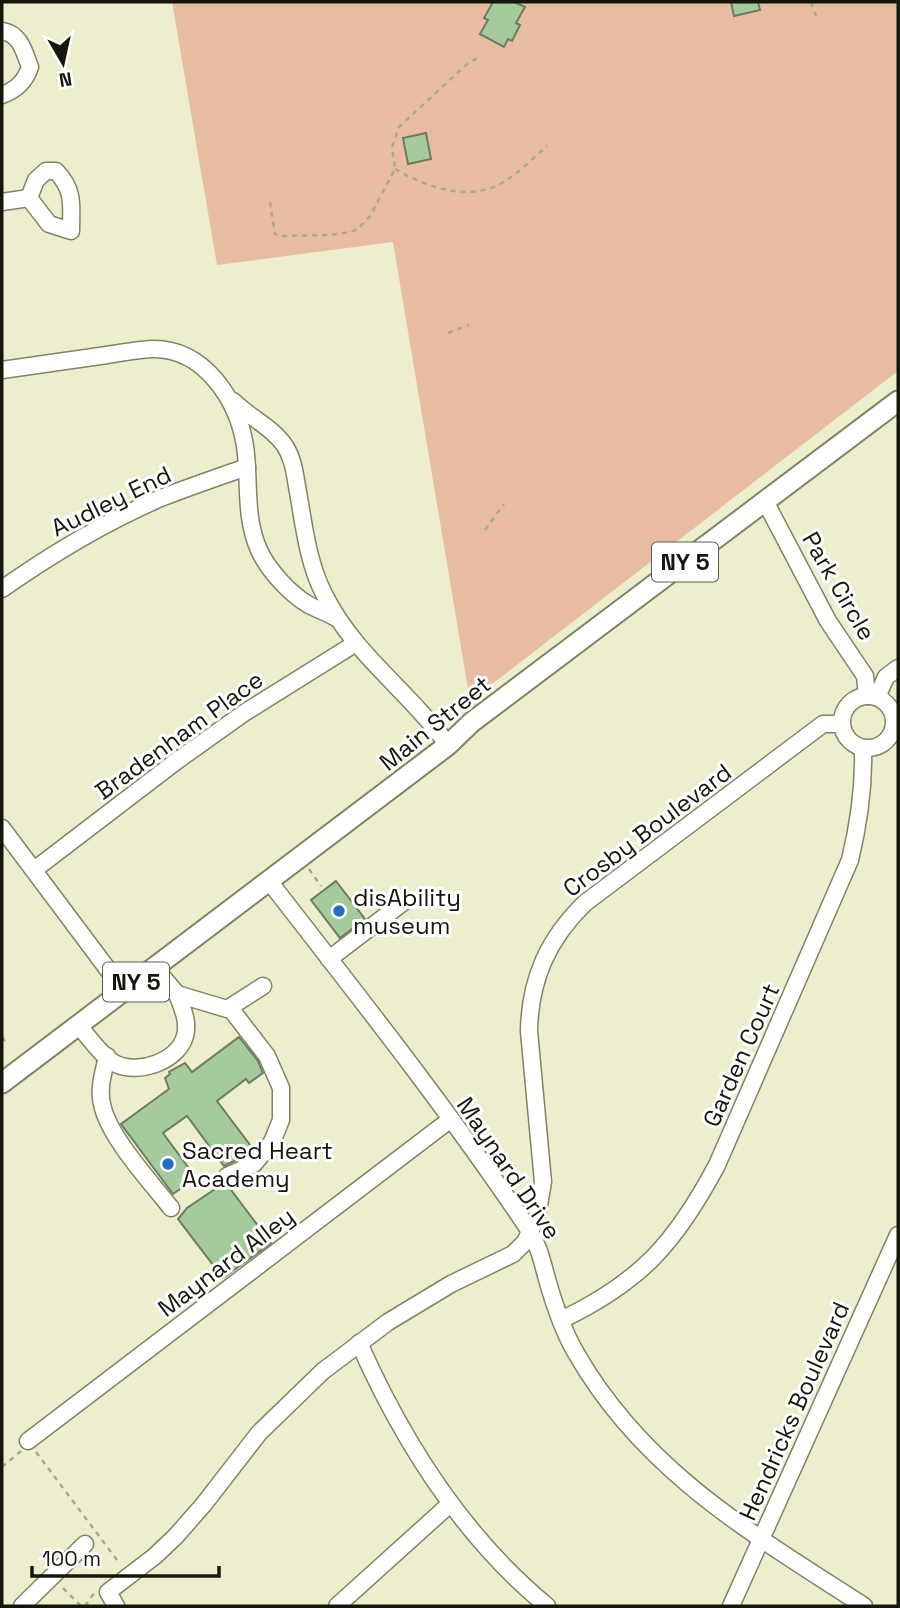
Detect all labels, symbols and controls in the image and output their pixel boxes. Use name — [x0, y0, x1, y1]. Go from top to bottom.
north arrow — [28, 28, 98, 98]
text: N — [57, 66, 74, 93]
street label: Audley End — [46, 459, 176, 543]
street label: Park Circle — [795, 526, 883, 646]
road number: NY 5 — [652, 542, 718, 582]
street label: Bradenham Place — [89, 664, 269, 806]
street label: Main Street — [373, 669, 497, 777]
street label: Crosby Boulevard — [557, 756, 737, 904]
place label: disAbility museum — [353, 882, 461, 941]
marker: disAbility museum — [331, 903, 347, 919]
road number: NY 5 — [103, 962, 169, 1001]
street label: Garden Court — [696, 978, 786, 1132]
street label: Maynard Drive — [450, 1091, 568, 1245]
place label: Sacred Heart Academy — [182, 1135, 333, 1194]
marker: Sacred Heart Academy — [160, 1156, 176, 1172]
street label: Maynard Alley — [152, 1201, 300, 1323]
street label: Hendricks Boulevard — [732, 1297, 856, 1525]
scale bar — [32, 1534, 219, 1578]
text: 100 m — [42, 1545, 101, 1572]

